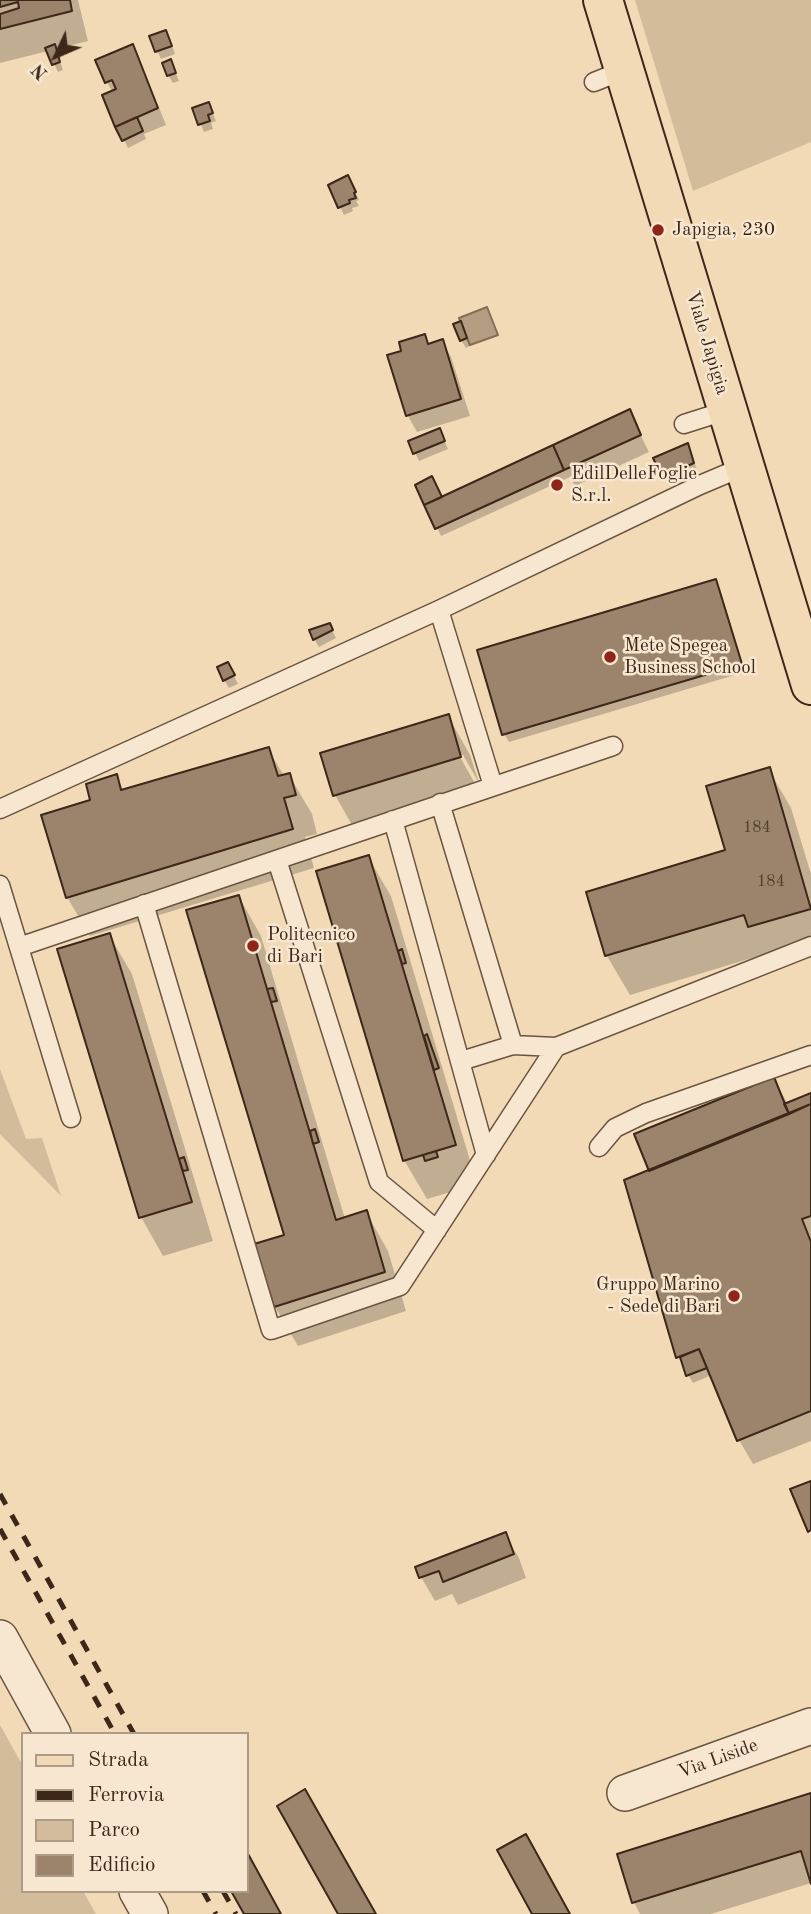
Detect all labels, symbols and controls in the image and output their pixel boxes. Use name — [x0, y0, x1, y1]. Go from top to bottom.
north arrow — [21, 21, 91, 91]
text: N — [29, 59, 52, 83]
place label: Japigia, 230 — [672, 219, 775, 241]
marker: Japigia, 230 — [650, 222, 666, 238]
street label: Viale Japigia — [680, 289, 734, 397]
place label: EdilDelleFoglie S.r.l. — [571, 463, 697, 507]
marker: EdilDelleFoglie S.r.l. — [549, 477, 565, 493]
place label: Mete Spegea Business School — [624, 635, 756, 679]
marker: Mete Spegea Business School — [602, 649, 618, 665]
house number: 184 — [743, 818, 771, 838]
house number: 184 — [757, 872, 785, 892]
place label: Politecnico di Bari — [267, 924, 355, 968]
marker: Politecnico di Bari — [245, 938, 261, 954]
place label: Gruppo Marino - Sede di Bari — [596, 1274, 720, 1318]
marker: Gruppo Marino - Sede di Bari — [726, 1288, 742, 1304]
legend — [21, 1732, 248, 1893]
street label: Via Liside — [675, 1734, 761, 1784]
text: Strada — [88, 1750, 149, 1771]
text: Ferrovia — [88, 1785, 164, 1806]
text: Parco — [88, 1820, 140, 1841]
text: Edificio — [88, 1855, 156, 1876]

